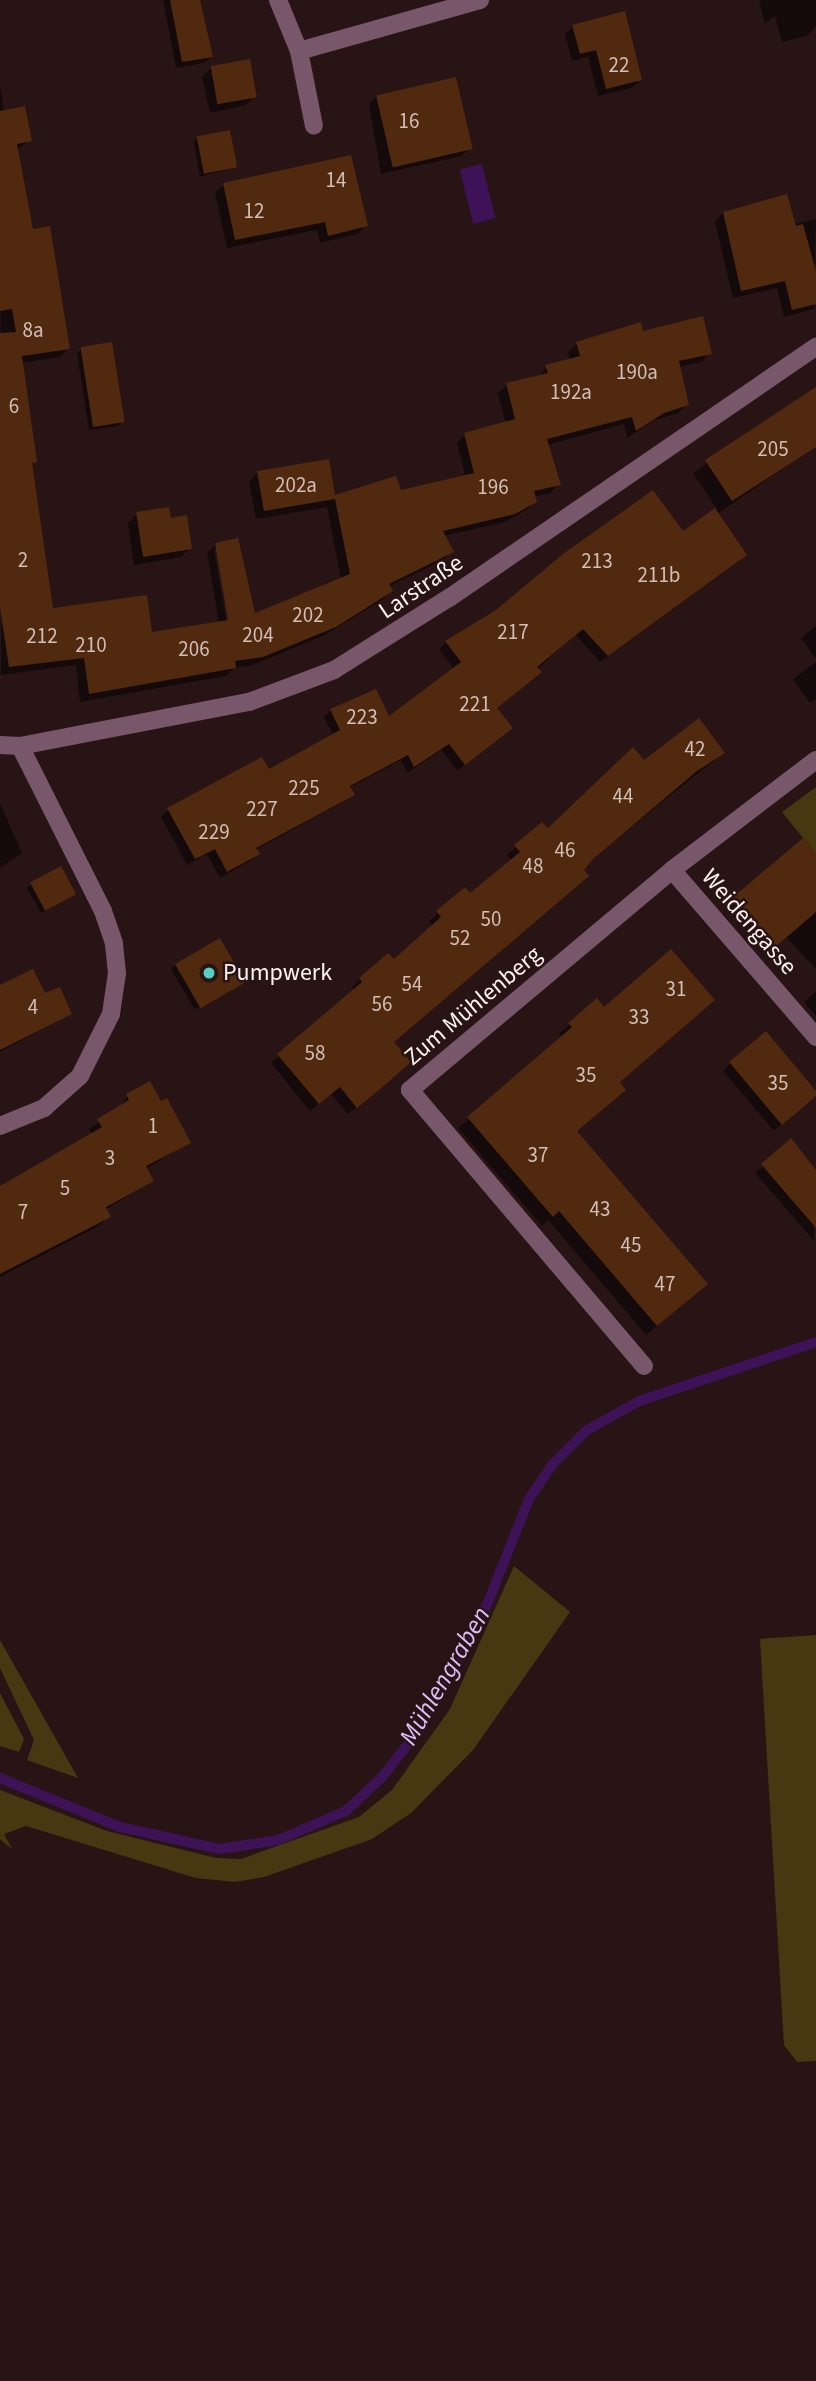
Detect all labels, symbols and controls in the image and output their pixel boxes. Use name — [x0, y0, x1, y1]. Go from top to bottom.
house number: 22 — [609, 52, 629, 78]
house number: 16 — [399, 108, 419, 134]
house number: 14 — [326, 167, 346, 193]
house number: 12 — [244, 198, 264, 224]
house number: 8a — [22, 317, 44, 343]
house number: 190a — [616, 359, 658, 385]
house number: 192a — [550, 379, 592, 405]
house number: 6 — [9, 393, 19, 419]
house number: 205 — [757, 436, 789, 462]
house number: 202a — [275, 472, 317, 498]
house number: 196 — [477, 474, 509, 500]
house number: 2 — [18, 547, 28, 573]
street label: Larstraße — [373, 548, 469, 626]
house number: 213 — [581, 548, 613, 574]
house number: 211b — [638, 562, 680, 588]
house number: 202 — [292, 602, 324, 628]
house number: 217 — [497, 619, 529, 645]
house number: 204 — [242, 622, 274, 648]
house number: 212 — [26, 623, 58, 649]
house number: 210 — [75, 632, 107, 658]
house number: 206 — [178, 636, 210, 662]
house number: 221 — [459, 691, 491, 717]
house number: 223 — [346, 704, 378, 730]
house number: 42 — [685, 736, 705, 762]
house number: 225 — [288, 775, 320, 801]
house number: 44 — [613, 783, 633, 809]
house number: 227 — [246, 796, 278, 822]
house number: 229 — [198, 819, 230, 845]
house number: 46 — [555, 837, 575, 863]
house number: 48 — [523, 853, 543, 879]
street label: Weidengasse — [695, 863, 803, 981]
house number: 50 — [481, 906, 501, 932]
house number: 52 — [450, 925, 470, 951]
street label: Zum Mühlenberg — [399, 940, 547, 1072]
place label: Pumpwerk — [223, 959, 332, 987]
marker: Pumpwerk — [201, 965, 217, 981]
house number: 54 — [402, 971, 422, 997]
house number: 31 — [666, 976, 686, 1002]
house number: 56 — [372, 991, 392, 1017]
house number: 4 — [28, 994, 38, 1020]
house number: 33 — [629, 1004, 649, 1030]
house number: 58 — [305, 1040, 325, 1066]
house number: 35 — [576, 1062, 596, 1088]
house number: 35 — [768, 1070, 788, 1096]
house number: 1 — [148, 1113, 158, 1139]
house number: 37 — [528, 1142, 548, 1168]
house number: 3 — [105, 1145, 115, 1171]
house number: 5 — [60, 1175, 70, 1201]
house number: 43 — [590, 1196, 610, 1222]
house number: 7 — [18, 1199, 28, 1225]
house number: 45 — [621, 1232, 641, 1258]
house number: 47 — [655, 1271, 675, 1297]
water label: Mühlengraben — [393, 1601, 497, 1751]

